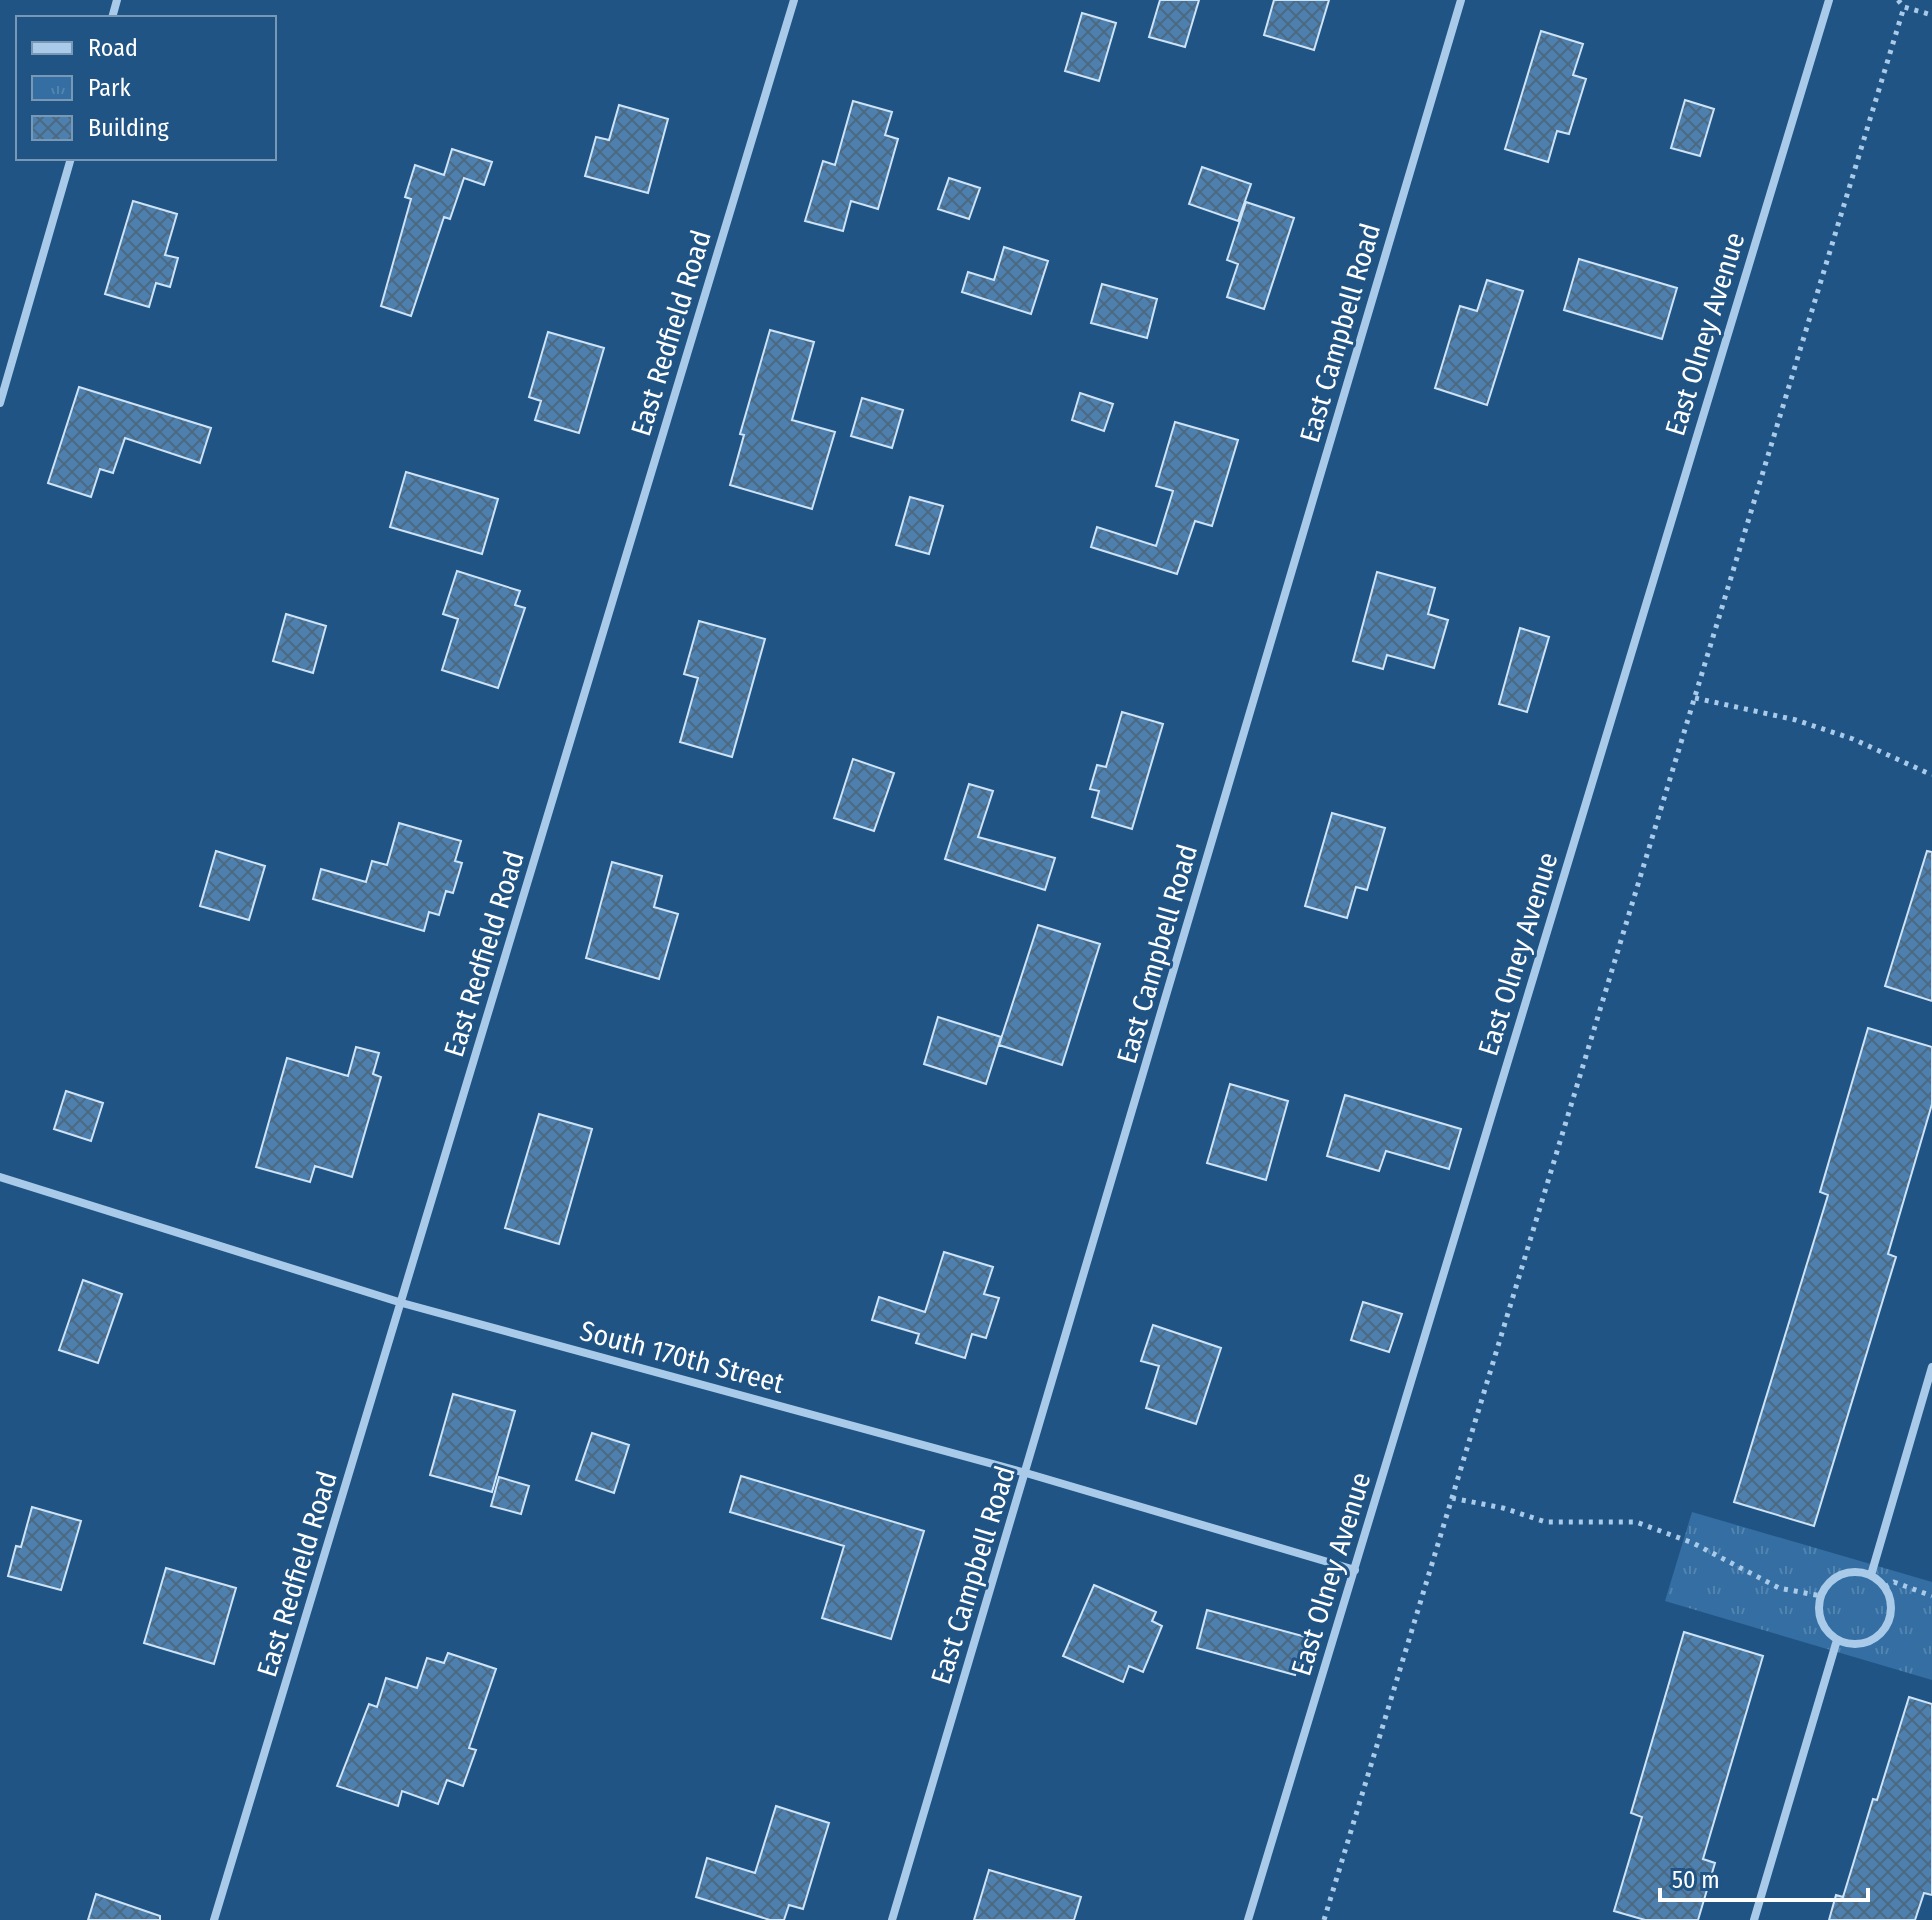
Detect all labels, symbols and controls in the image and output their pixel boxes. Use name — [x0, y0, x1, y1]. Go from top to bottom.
legend — [16, 16, 276, 160]
text: Road — [88, 34, 138, 62]
text: Park — [88, 74, 131, 102]
text: Building — [88, 114, 170, 142]
street label: East Campbell Road — [1293, 220, 1387, 446]
street label: East Redfield Road — [624, 226, 718, 440]
street label: East Olney Avenue — [1658, 228, 1752, 440]
street label: East Campbell Road — [1110, 841, 1204, 1067]
street label: East Redfield Road — [437, 847, 531, 1061]
street label: East Olney Avenue — [1471, 848, 1565, 1060]
street label: South 170th Street — [576, 1314, 788, 1400]
street label: East Campbell Road — [924, 1462, 1022, 1688]
street label: East Redfield Road — [250, 1467, 344, 1681]
street label: East Olney Avenue — [1284, 1468, 1378, 1680]
scale bar — [1660, 1852, 1868, 1902]
text: 50 m — [1672, 1866, 1720, 1894]

